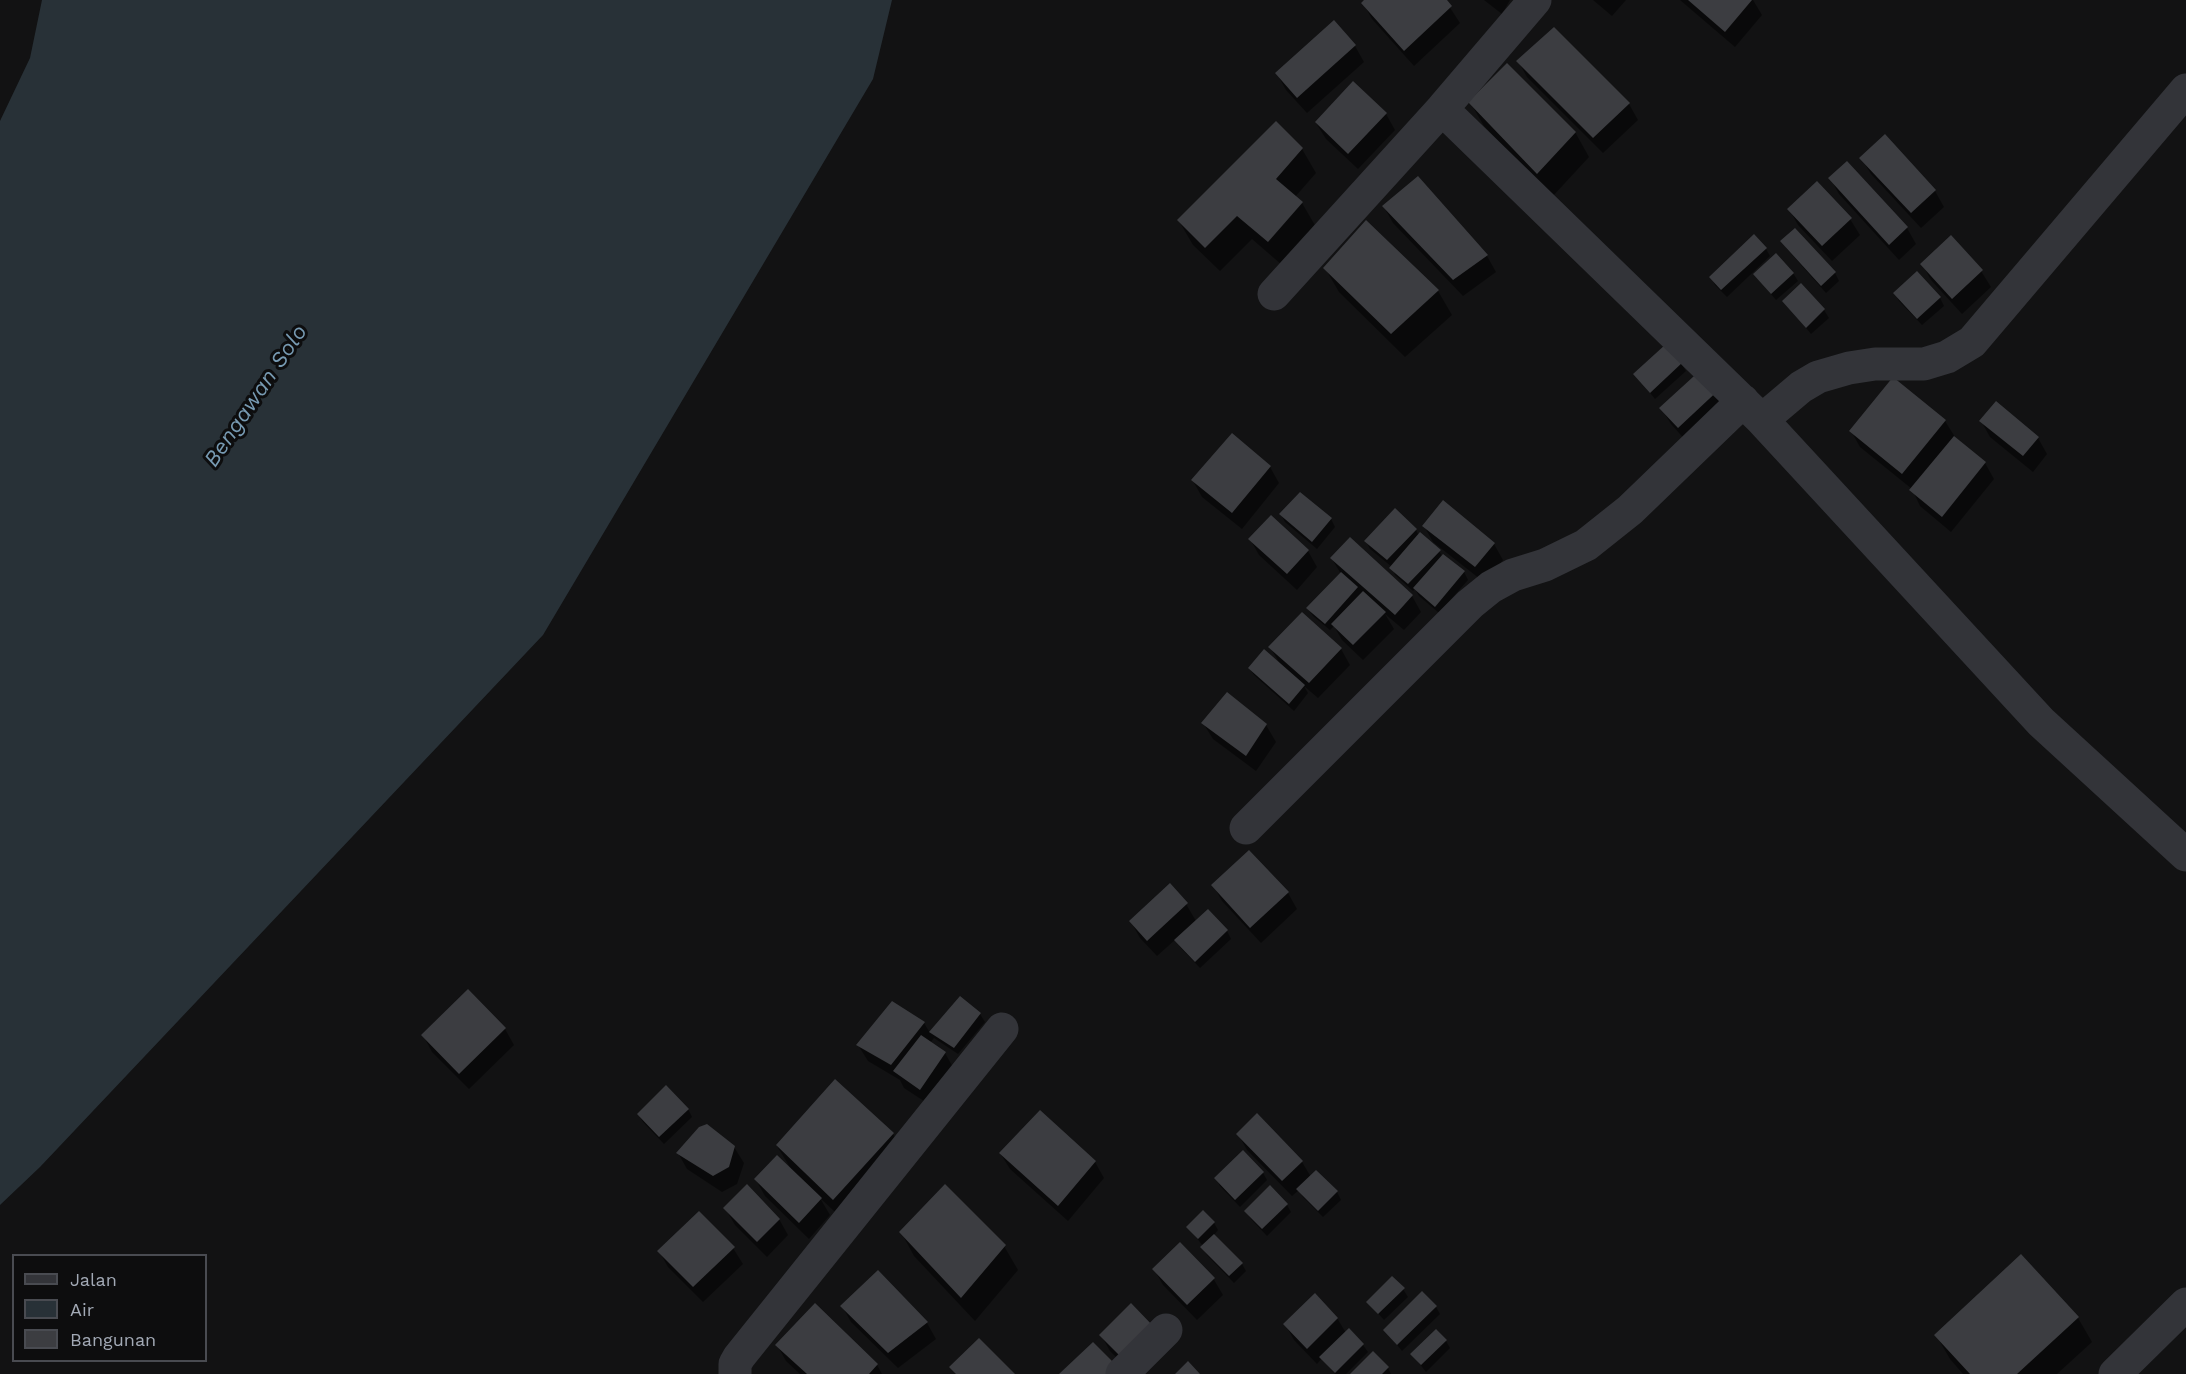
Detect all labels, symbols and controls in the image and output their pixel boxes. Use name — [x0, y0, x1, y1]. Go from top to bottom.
water label: Bengawan Solo — [199, 320, 313, 472]
legend — [12, 1254, 207, 1362]
text: Jalan — [70, 1269, 117, 1290]
text: Air — [70, 1299, 94, 1320]
text: Bangunan — [70, 1329, 156, 1350]

